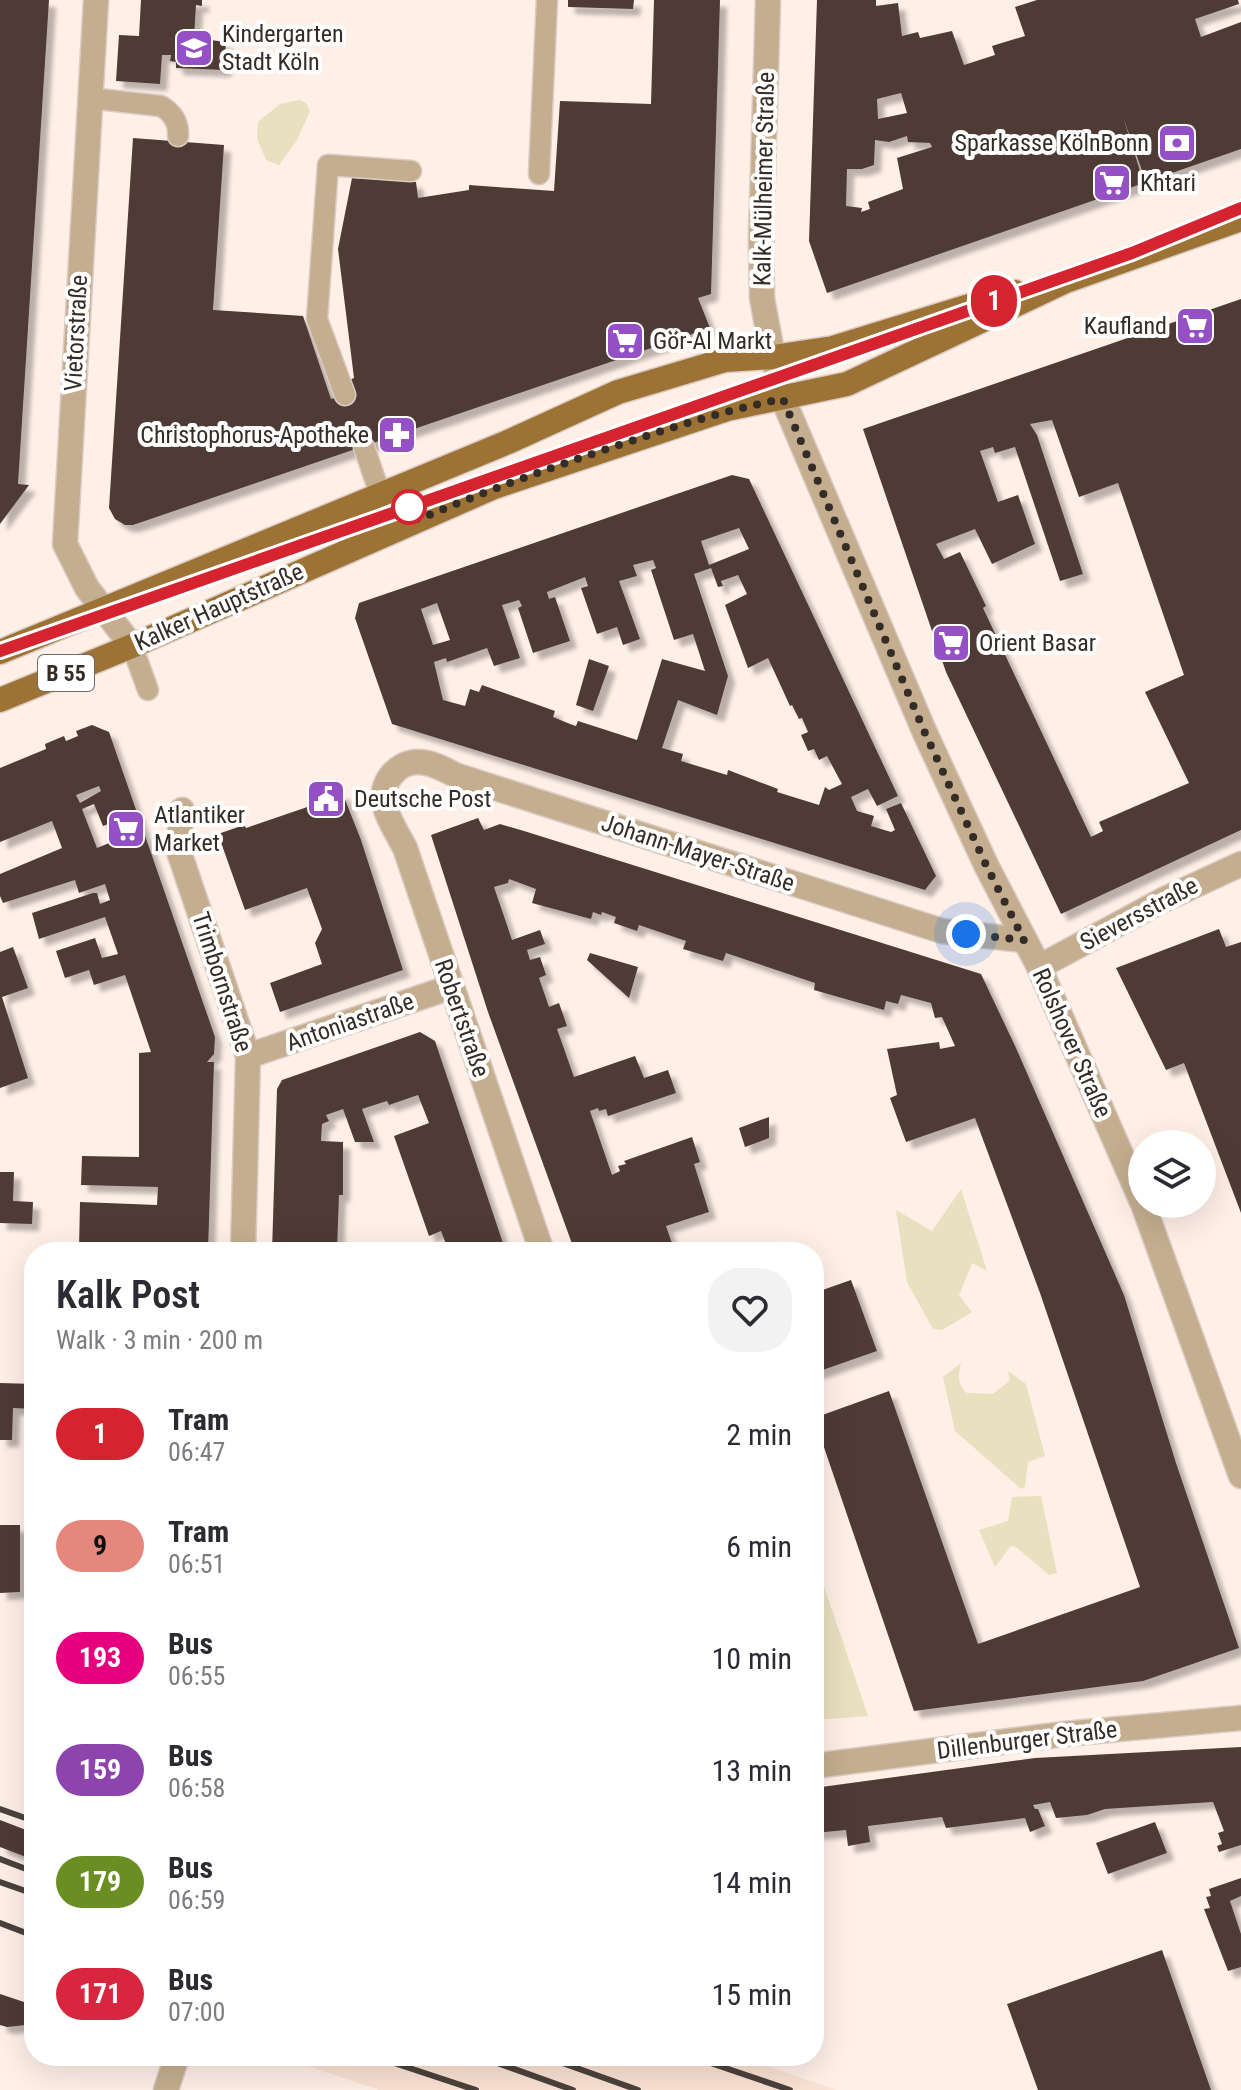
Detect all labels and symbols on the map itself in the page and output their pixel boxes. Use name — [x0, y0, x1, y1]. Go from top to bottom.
place label: Kindergarten Stadt Köln — [222, 20, 344, 76]
school or university icon: Kindergarten Stadt Köln — [173, 27, 215, 69]
street label: Kalk-Mülheimer Straße — [748, 72, 780, 286]
bank icon: Sparkasse KölnBonn — [1156, 122, 1198, 164]
place label: Sparkasse KölnBonn — [955, 129, 1149, 157]
supermarket icon: Khtari — [1091, 162, 1133, 204]
place label: Khtari — [1140, 169, 1196, 197]
street label: Vietorstraße — [59, 274, 93, 392]
line badge: 1 — [968, 275, 1020, 327]
supermarket icon: Kaufland — [1174, 305, 1216, 347]
place label: Kaufland — [1084, 312, 1167, 340]
supermarket icon: Gör-Al Markt — [604, 320, 646, 362]
place label: Gör-Al Markt — [653, 327, 772, 355]
pharmacy icon: Christophorus-Apotheke — [376, 414, 418, 456]
place label: Christophorus-Apotheke — [140, 421, 369, 449]
unlabelled marker — [392, 490, 426, 524]
street label: Kalker Hauptstraße — [130, 557, 308, 657]
supermarket icon: Orient Basar — [930, 622, 972, 664]
place label: Orient Basar — [979, 629, 1096, 657]
road number: B 55 — [38, 655, 94, 691]
public building icon: Deutsche Post — [305, 778, 347, 820]
place label: Deutsche Post — [354, 785, 491, 813]
place label: Atlantiker Market — [154, 801, 245, 857]
supermarket icon: Atlantiker Market — [105, 808, 147, 850]
street label: Johann-Mayer-Straße — [598, 809, 798, 897]
street label: Sieversstraße — [1076, 871, 1202, 957]
street label: Trimbornstraße — [186, 908, 258, 1056]
your location — [946, 914, 986, 954]
street label: Robertstraße — [429, 955, 495, 1081]
street label: Rolshover Straße — [1027, 964, 1117, 1122]
street label: Antoniastraße — [282, 987, 418, 1057]
street label: Dillenburger Straße — [935, 1715, 1119, 1765]

